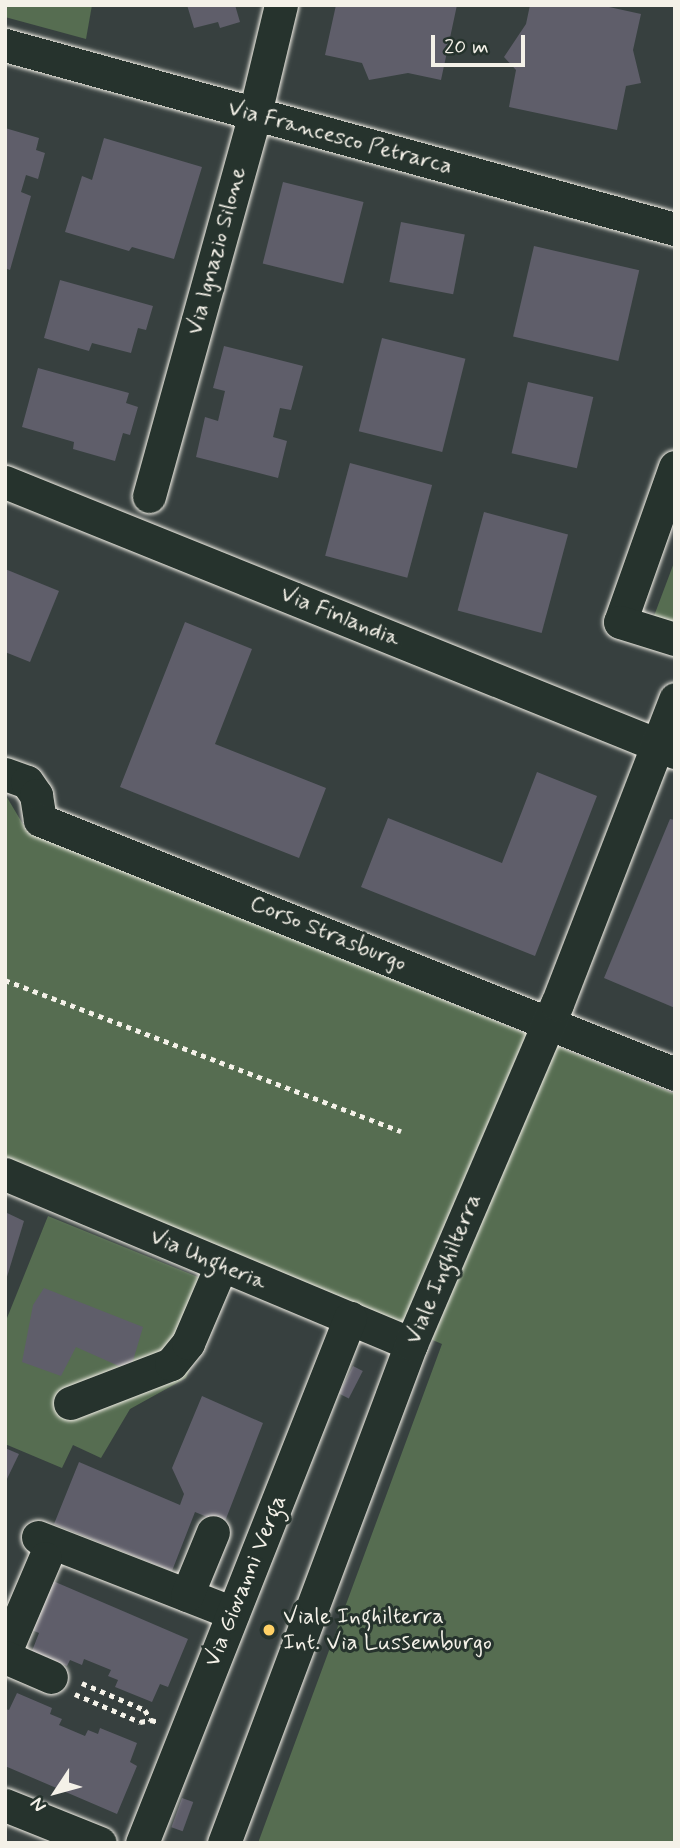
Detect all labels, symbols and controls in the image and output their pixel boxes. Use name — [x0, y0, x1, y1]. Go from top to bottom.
scale bar — [435, 21, 530, 65]
text: 20 m — [444, 33, 489, 61]
street label: Via Francesco Petrarca — [226, 95, 454, 181]
street label: Via Ignazio Silone — [181, 161, 253, 341]
street label: Via Finlandia — [277, 581, 403, 653]
street label: Corso Strasburgo — [246, 890, 410, 978]
street label: Viale Inghilterra — [400, 1189, 488, 1349]
street label: Via Ungheria — [146, 1223, 270, 1297]
street label: Via Giovanni Verga — [199, 1492, 293, 1670]
place label: Viale Inghilterra Int. Via Lussemburgo — [283, 1603, 494, 1657]
marker: Viale Inghilterra Int. Via Lussemburgo — [261, 1622, 277, 1638]
north arrow — [21, 1757, 91, 1827]
text: N — [25, 1792, 52, 1817]

